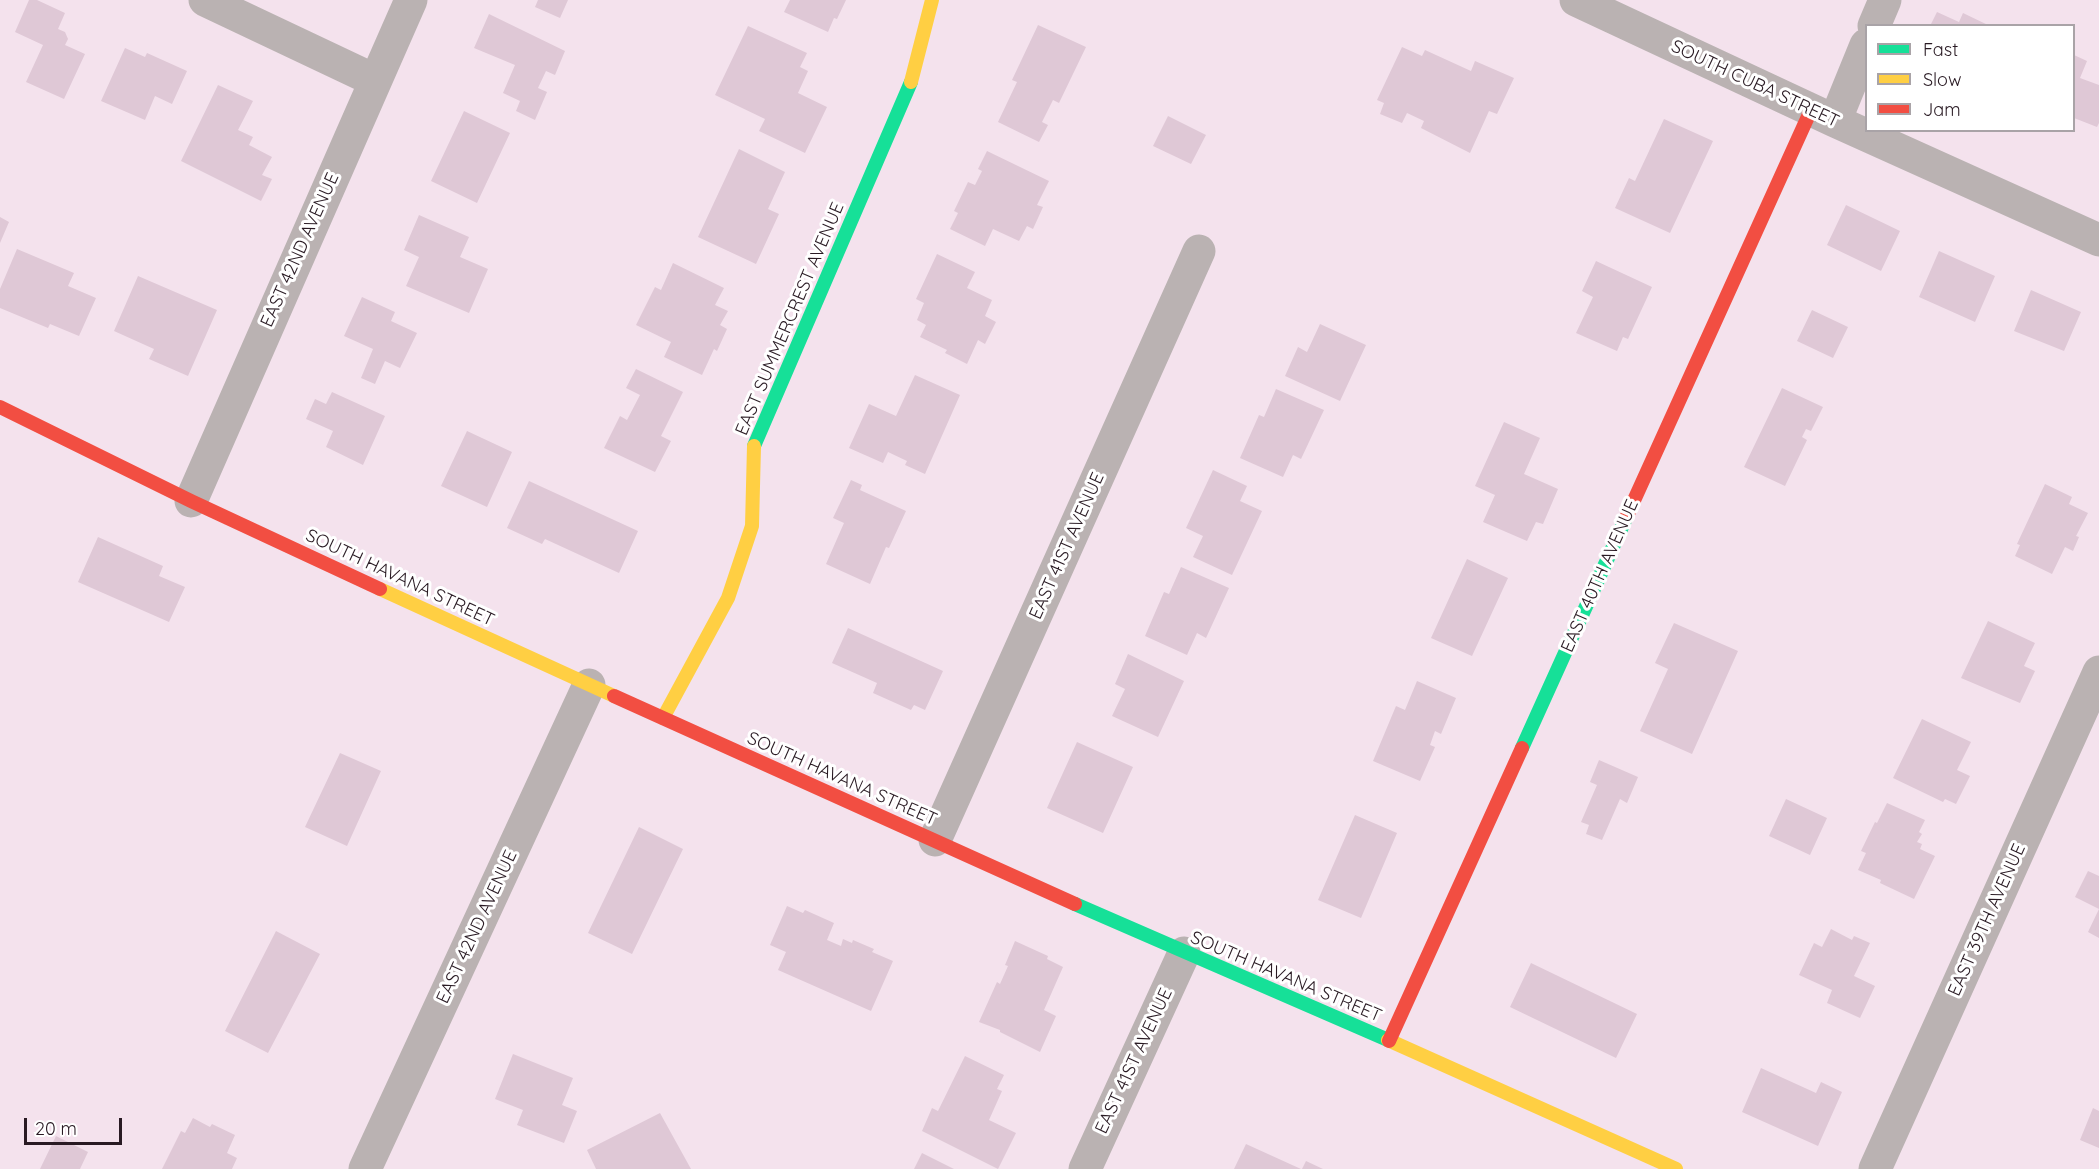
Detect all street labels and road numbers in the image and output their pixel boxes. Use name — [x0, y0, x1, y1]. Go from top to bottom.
street label: SOUTH CUBA STREET — [1668, 36, 1842, 132]
street label: EAST 42ND AVENUE — [256, 170, 344, 330]
street label: EAST SUMMERCREST AVENUE — [731, 199, 849, 439]
street label: EAST 41ST AVENUE — [1025, 469, 1109, 623]
street label: EAST 40TH AVENUE — [1557, 496, 1643, 656]
street label: SOUTH HAVANA STREET — [302, 525, 498, 631]
street label: SOUTH HAVANA STREET — [744, 727, 940, 831]
street label: EAST 39TH AVENUE — [1944, 841, 2030, 999]
street label: EAST 42ND AVENUE — [432, 847, 522, 1007]
street label: SOUTH HAVANA STREET — [1187, 927, 1385, 1027]
street label: EAST 41ST AVENUE — [1091, 985, 1177, 1137]

